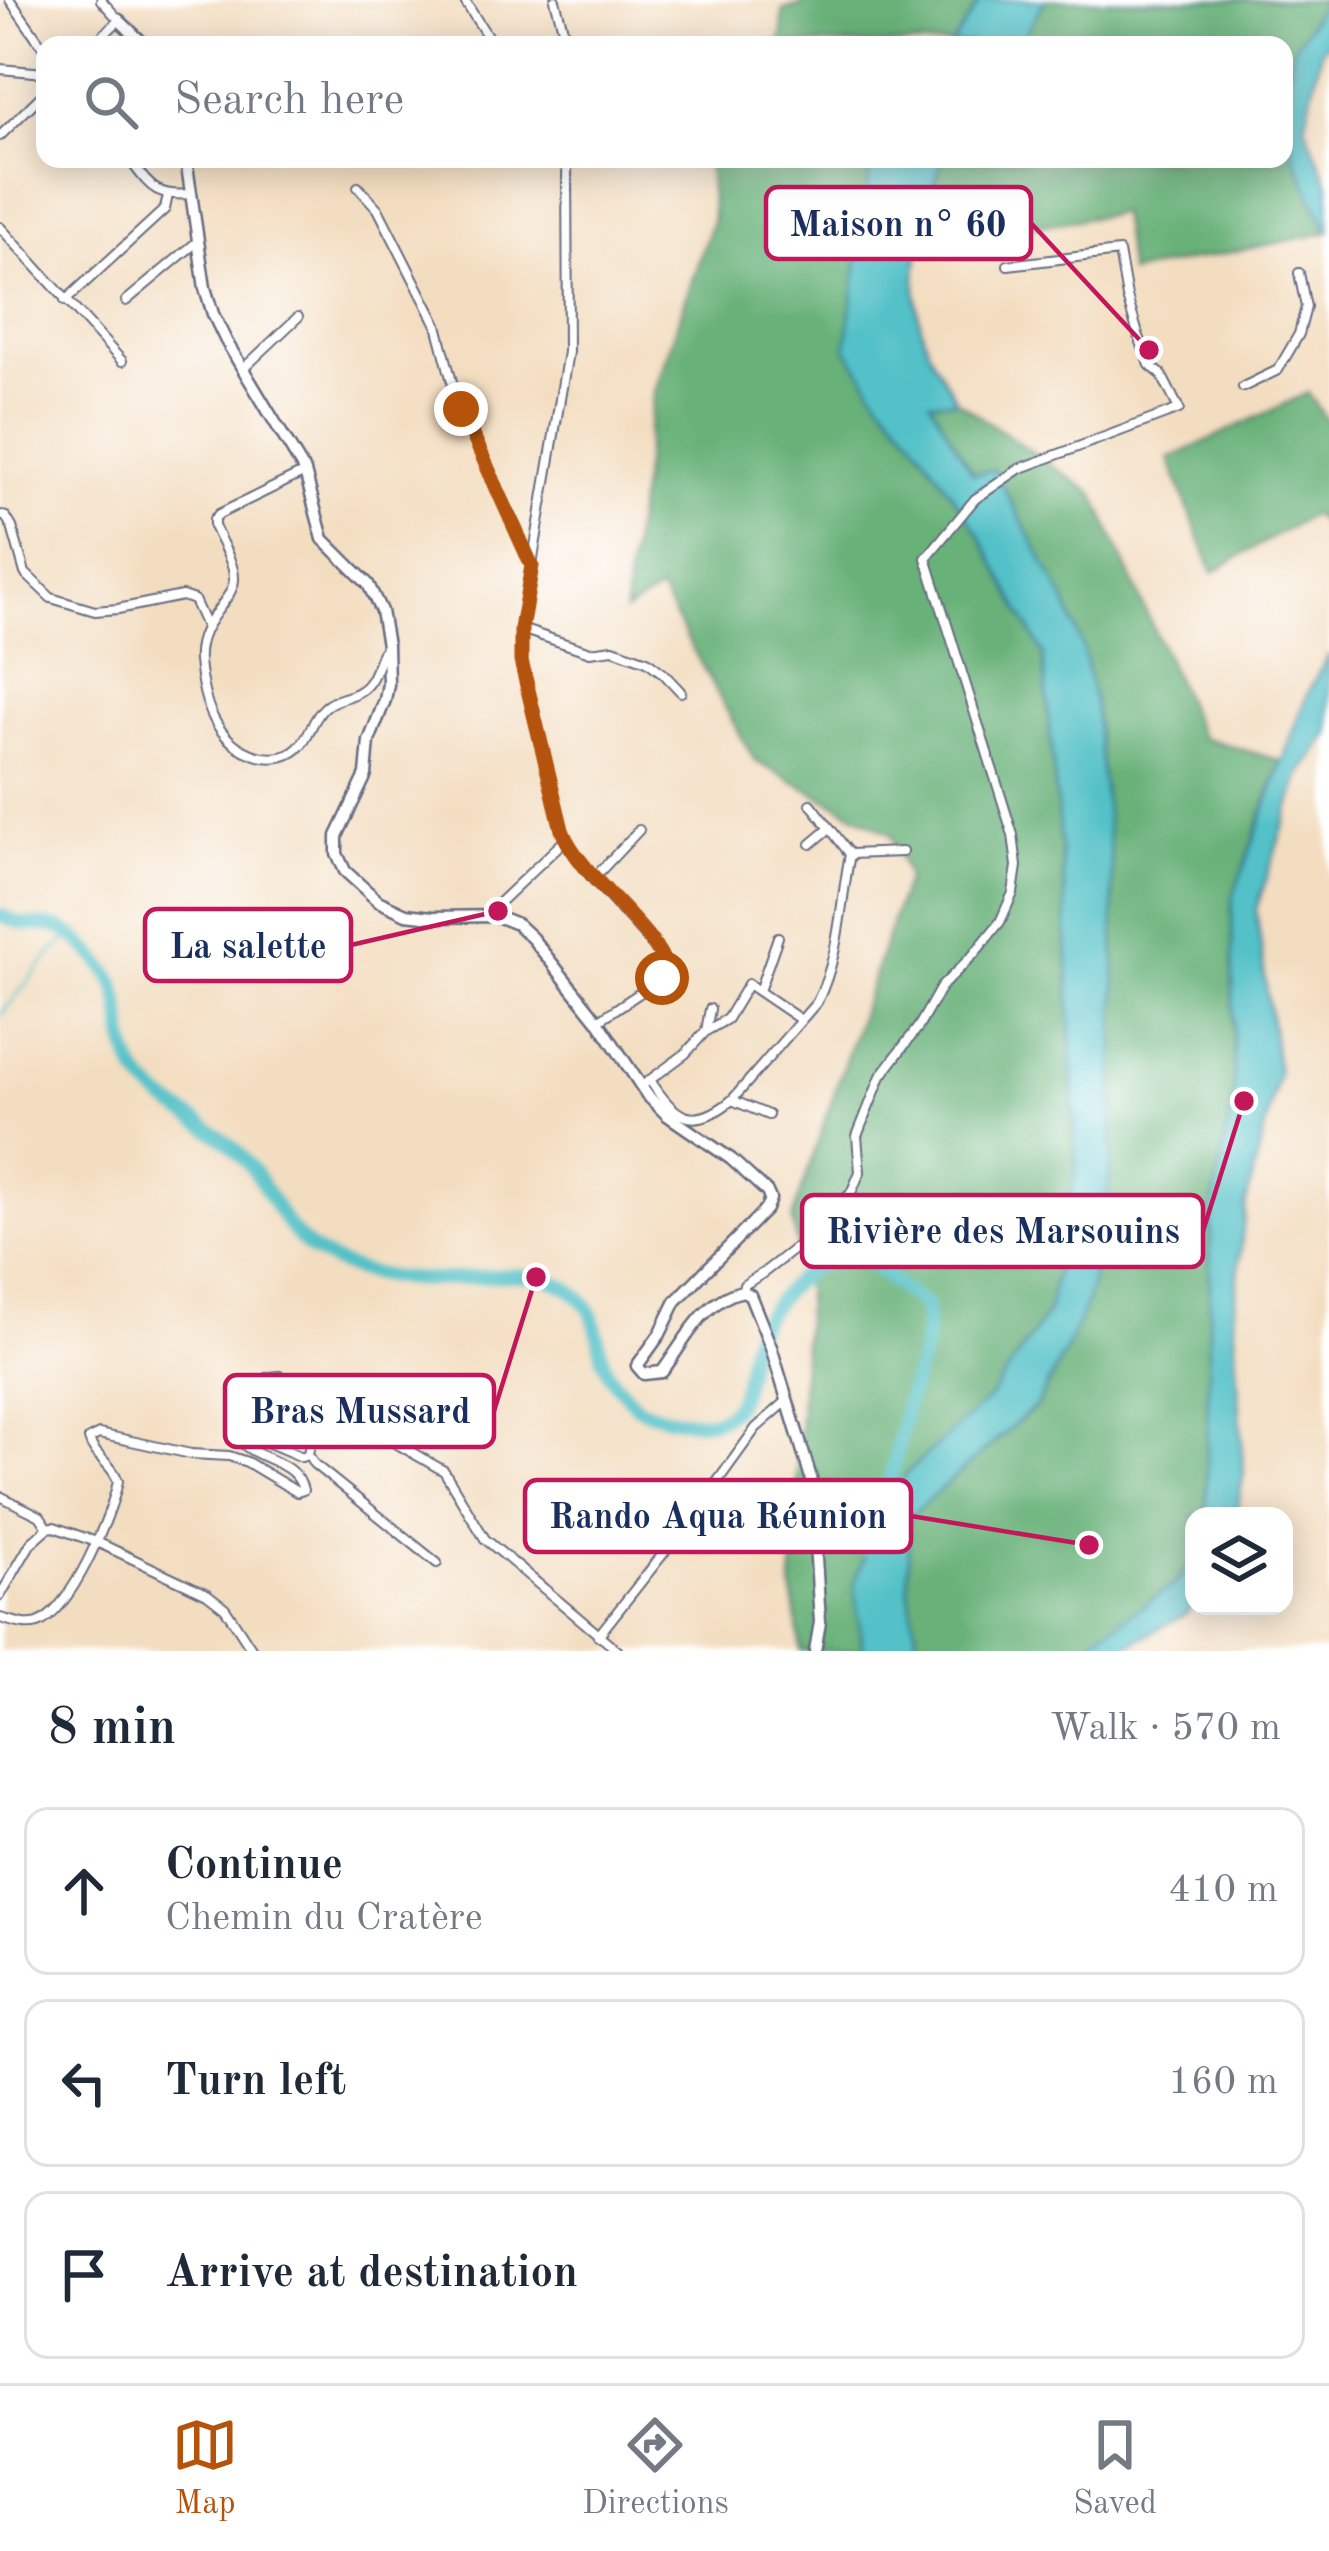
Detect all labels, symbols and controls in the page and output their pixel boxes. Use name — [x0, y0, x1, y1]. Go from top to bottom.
search box — [36, 36, 1293, 168]
icon: search — [78, 69, 144, 135]
text: Search here — [174, 79, 404, 124]
callout: Maison n° 60 — [766, 187, 1031, 259]
text: Maison n° 60 — [789, 209, 1007, 245]
route end — [434, 382, 488, 436]
callout: La salette — [145, 909, 351, 981]
text: La salette — [169, 931, 327, 967]
route start — [635, 951, 689, 1005]
callout: Rivière des Marsouins — [802, 1195, 1203, 1267]
text: Rivière des Marsouins — [826, 1216, 1180, 1252]
callout: Bras Mussard — [225, 1375, 494, 1447]
text: Bras Mussard — [249, 1396, 471, 1432]
callout: Rando Aqua Réunion — [525, 1480, 911, 1552]
text: Rando Aqua Réunion — [549, 1501, 887, 1537]
map controls — [1185, 1507, 1293, 1615]
button: layers — [1185, 1507, 1293, 1615]
text: 8 min — [48, 1704, 176, 1755]
text: Walk · 570 m — [1050, 1709, 1281, 1748]
text: Continue — [165, 1844, 343, 1889]
icon: ahead — [51, 1858, 117, 1924]
text: 410 m — [1168, 1871, 1278, 1910]
text: Chemin du Cratère — [165, 1899, 483, 1938]
icon: left — [51, 2050, 117, 2116]
text: Turn left — [165, 2060, 346, 2105]
text: 160 m — [1168, 2063, 1278, 2102]
icon: arrive — [51, 2242, 117, 2308]
text: Arrive at destination — [165, 2252, 578, 2297]
tab: Map — [172, 2412, 238, 2525]
tab: Directions — [582, 2412, 729, 2525]
tab: Saved — [1073, 2412, 1157, 2525]

